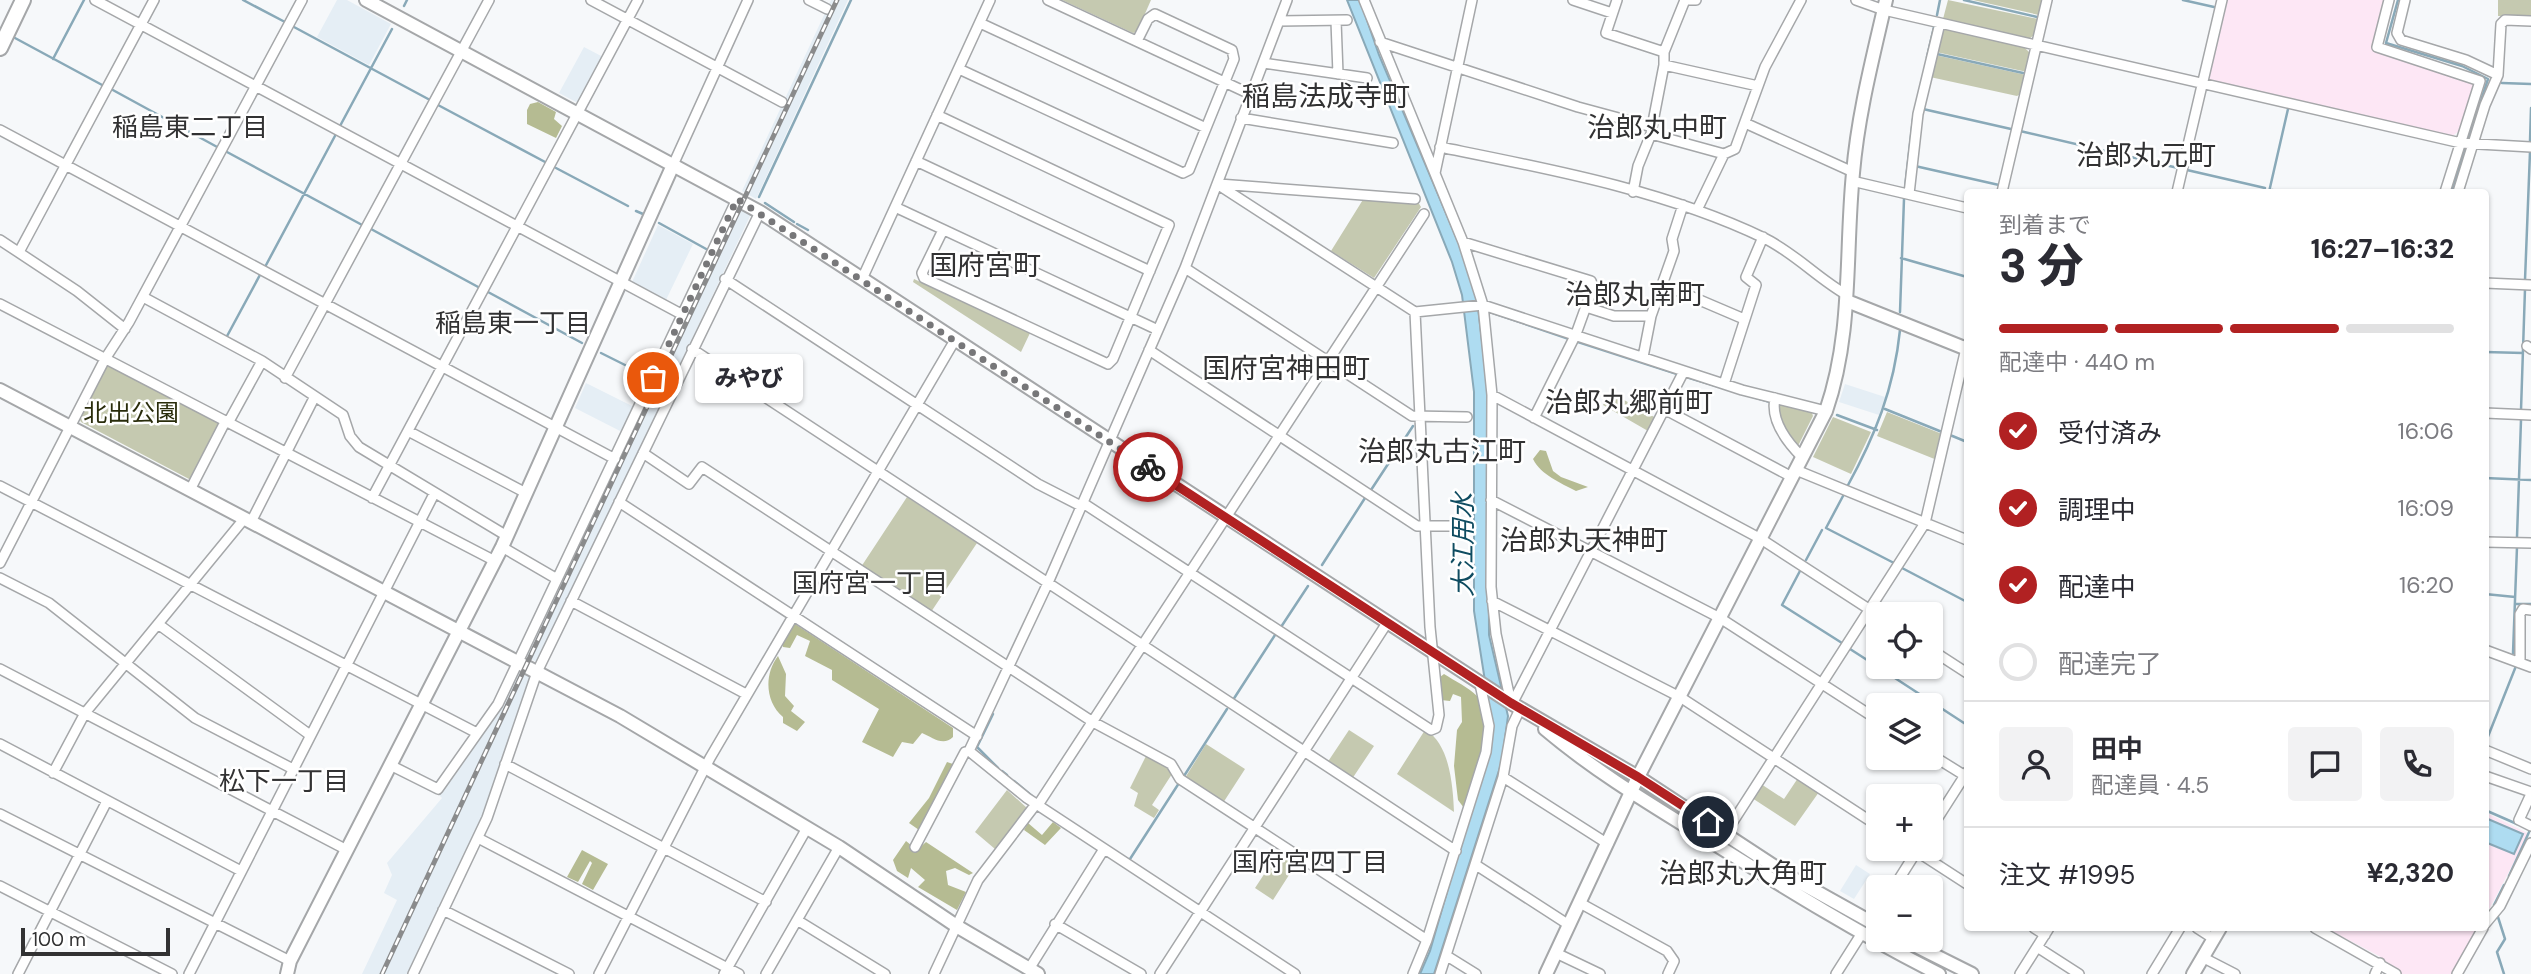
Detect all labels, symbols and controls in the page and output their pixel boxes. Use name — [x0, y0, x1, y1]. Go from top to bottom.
district label: 稲島法成寺町 — [1242, 78, 1410, 115]
district label: 治郎丸中町 — [1587, 109, 1727, 146]
district label: 稲島東二丁目 — [112, 110, 268, 144]
district label: 治郎丸元町 — [2076, 137, 2216, 174]
text: 到着まで — [1999, 210, 2091, 240]
text: 16:27–16:32 — [2311, 232, 2454, 266]
text: 3 分 — [1999, 236, 2083, 296]
district label: 国府宮町 — [929, 247, 1041, 284]
district label: 治郎丸南町 — [1565, 276, 1705, 313]
district label: 稲島東一丁目 — [435, 306, 591, 340]
text: 配達中 · 440 m — [1999, 347, 2155, 377]
pin — [623, 348, 683, 408]
district label: 国府宮神田町 — [1202, 350, 1370, 387]
callout: みやび — [695, 354, 804, 402]
icon: bag — [634, 359, 672, 397]
text: みやび — [715, 363, 784, 393]
district label: 治郎丸郷前町 — [1545, 384, 1713, 421]
park label: 北出公園 — [83, 397, 179, 428]
icon: check — [1999, 412, 2037, 450]
text: 受付済み — [2058, 416, 2162, 450]
text: 16:06 — [2398, 416, 2454, 446]
courier — [1113, 432, 1183, 502]
district label: 治郎丸古江町 — [1358, 433, 1526, 470]
icon: bike — [1129, 448, 1167, 486]
icon: check — [1999, 489, 2037, 527]
water label: 大江用水 — [1446, 490, 1480, 597]
text: 調理中 — [2058, 493, 2136, 527]
text: 16:09 — [2398, 493, 2454, 523]
district label: 治郎丸天神町 — [1500, 522, 1668, 559]
district label: 国府宮一丁目 — [792, 566, 948, 600]
icon: check — [1999, 566, 2037, 604]
text: 配達中 — [2058, 570, 2136, 604]
text: 16:20 — [2399, 570, 2454, 600]
map controls — [1866, 602, 1943, 952]
button: locate — [1866, 602, 1943, 679]
text: 配達完了 — [2058, 647, 2162, 681]
button: layers — [1866, 693, 1943, 770]
button: person — [1999, 727, 2073, 801]
button: chat — [2288, 727, 2362, 801]
button: phone — [2380, 727, 2454, 801]
text: 田中 — [2091, 732, 2143, 766]
district label: 松下一丁目 — [219, 764, 349, 798]
text: 配達員 · 4.5 — [2091, 770, 2209, 800]
button: + — [1866, 784, 1943, 861]
pin — [1678, 792, 1738, 852]
icon: home — [1689, 803, 1727, 841]
district label: 国府宮四丁目 — [1232, 845, 1388, 879]
district label: 治郎丸大角町 — [1659, 855, 1827, 892]
text: ¥2,320 — [2367, 856, 2454, 890]
text: 注文 #1995 — [1999, 858, 2135, 892]
button: − — [1866, 875, 1943, 952]
scale bar — [21, 925, 170, 957]
text: 100 m — [32, 927, 86, 952]

